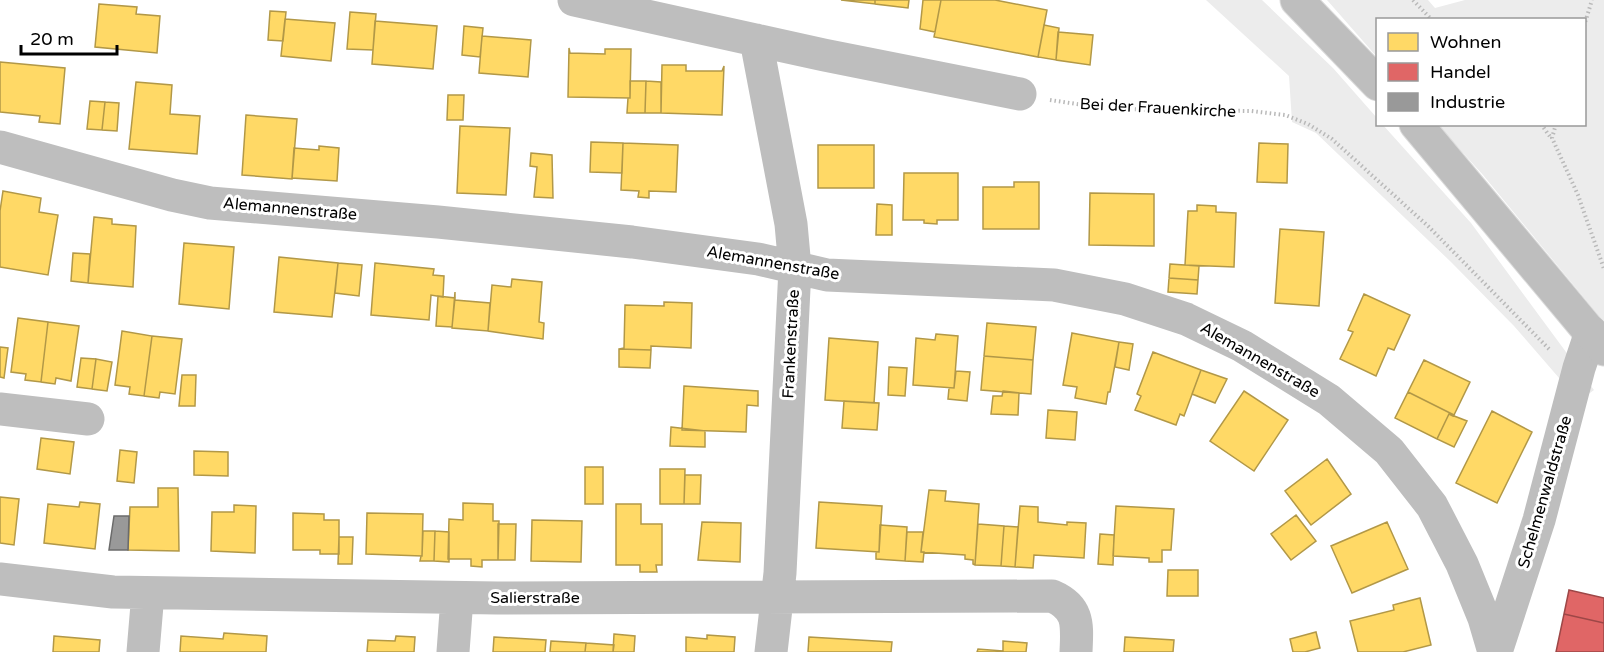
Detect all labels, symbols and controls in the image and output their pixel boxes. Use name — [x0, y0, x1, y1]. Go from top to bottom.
scale bar — [21, 18, 117, 56]
legend — [1376, 18, 1586, 126]
text: 20 m — [30, 28, 74, 50]
text: Wohnen — [1430, 31, 1501, 53]
text: Handel — [1430, 61, 1491, 83]
text: Industrie — [1430, 91, 1505, 113]
street label: Bei der Frauenkirche — [1079, 94, 1237, 122]
street label: Alemannenstraße — [222, 193, 358, 225]
street label: Alemannenstraße — [705, 241, 841, 285]
street label: Frankenstraße — [778, 289, 804, 399]
street label: Alemannenstraße — [1197, 318, 1323, 402]
street label: Schelmenwaldstraße — [1514, 413, 1576, 571]
street label: Salierstraße — [490, 588, 580, 608]

